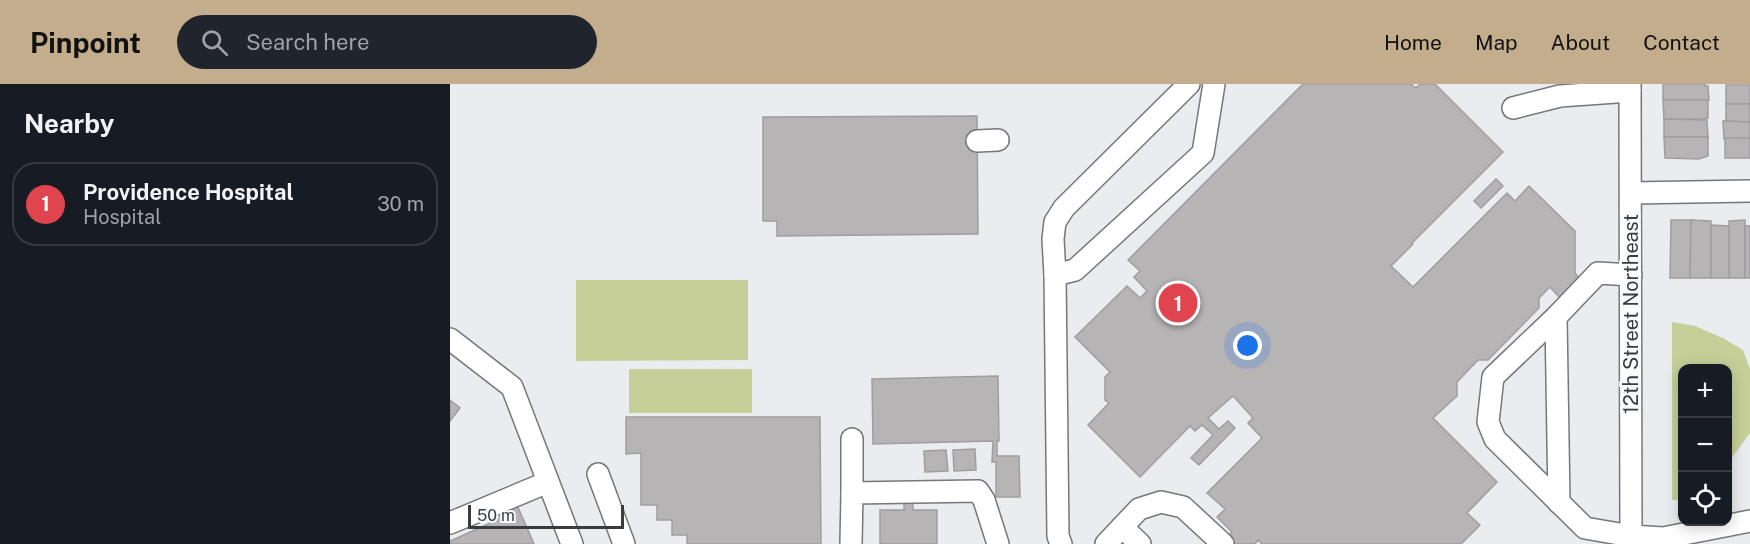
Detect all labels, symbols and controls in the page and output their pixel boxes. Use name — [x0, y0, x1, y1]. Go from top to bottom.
search box — [177, 15, 597, 69]
text: Pinpoint — [30, 26, 141, 59]
icon: search — [198, 26, 231, 59]
text: Search here — [246, 29, 369, 55]
text: Home — [1384, 30, 1442, 55]
text: Map — [1475, 30, 1518, 55]
text: About — [1551, 30, 1610, 55]
text: Contact — [1643, 30, 1720, 55]
text: Nearby — [24, 108, 114, 139]
text: Providence Hospital — [83, 179, 294, 205]
text: 1 — [41, 192, 50, 216]
text: 30 m — [377, 192, 424, 216]
text: Hospital — [83, 205, 161, 229]
street label: 12th Street Northeast — [1619, 214, 1643, 414]
pin: 1 — [1158, 280, 1198, 326]
your location — [1233, 331, 1262, 360]
map controls — [1678, 364, 1732, 526]
button: + — [1678, 364, 1732, 418]
button: − — [1678, 418, 1732, 472]
button: locate — [1678, 472, 1732, 526]
scale bar — [468, 502, 624, 530]
text: 50 m — [477, 506, 515, 525]

